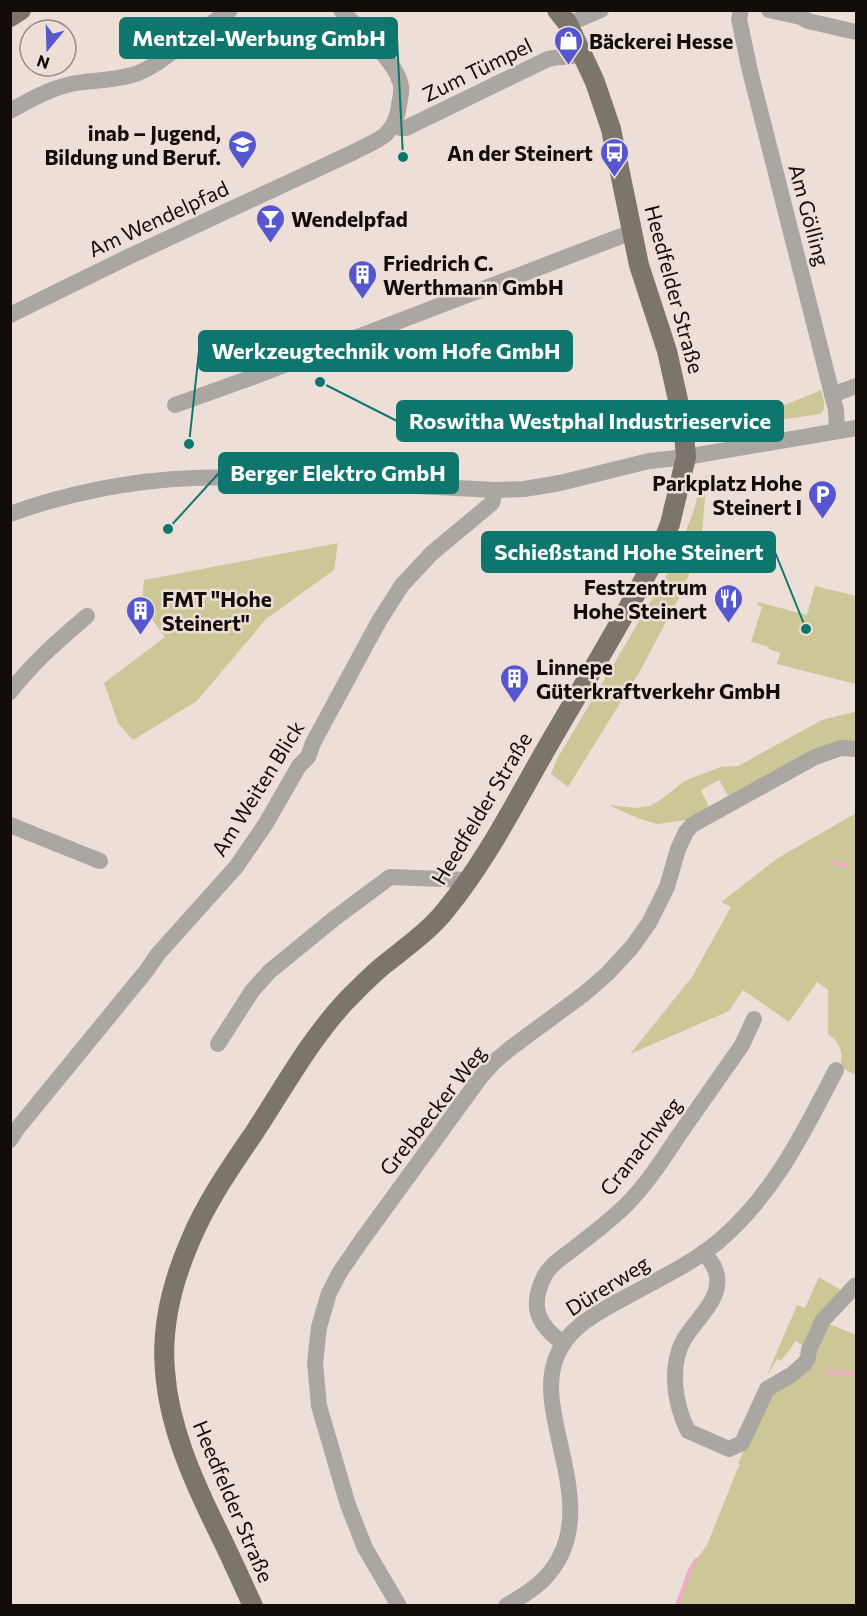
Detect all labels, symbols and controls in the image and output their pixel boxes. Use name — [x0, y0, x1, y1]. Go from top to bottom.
north arrow — [18, 18, 78, 78]
callout: Mentzel-Werbung GmbH — [120, 18, 397, 58]
text: Mentzel-Werbung GmbH — [132, 24, 386, 51]
shop icon: Bäckerei Hesse — [552, 24, 584, 66]
place label: Bäckerei Hesse — [589, 28, 733, 53]
street label: Zum Tümpel — [418, 32, 536, 106]
text: N — [34, 52, 52, 74]
place label: inab – Jugend, Bildung und Beruf. — [44, 120, 221, 169]
school or university icon: inab – Jugend, Bildung und Beruf. — [226, 128, 258, 170]
bus stop icon: An der Steinert — [598, 136, 630, 178]
place label: An der Steinert — [447, 140, 593, 165]
street label: Am Gölling — [784, 161, 836, 269]
street label: Am Wendelpfad — [84, 175, 232, 261]
bar icon: Wendelpfad — [254, 202, 286, 244]
street label: Heedfelder Straße — [640, 202, 710, 376]
place label: Wendelpfad — [291, 206, 408, 231]
place label: Friedrich C. Werthmann GmbH — [383, 250, 564, 299]
building icon: Friedrich C. Werthmann GmbH — [346, 258, 378, 300]
callout: Werkzeugtechnik vom Hofe GmbH — [199, 331, 572, 371]
text: Werkzeugtechnik vom Hofe GmbH — [212, 337, 560, 364]
callout: Roswitha Westphal Industrieservice — [397, 401, 783, 441]
text: Roswitha Westphal Industrieservice — [409, 407, 771, 434]
callout: Berger Elektro GmbH — [219, 453, 458, 493]
text: Berger Elektro GmbH — [230, 459, 446, 486]
place label: Parkplatz Hohe Steinert I — [652, 470, 802, 519]
parking icon: Parkplatz Hohe Steinert I — [807, 478, 839, 520]
callout: Schießstand Hohe Steinert — [482, 532, 775, 572]
text: Schießstand Hohe Steinert — [494, 538, 764, 565]
place label: Festzentrum Hohe Steinert — [573, 574, 707, 623]
restaurant icon: Festzentrum Hohe Steinert — [712, 582, 744, 624]
place label: FMT "Hohe Steinert" — [162, 586, 272, 635]
building icon: FMT "Hohe Steinert" — [125, 594, 157, 636]
place label: Linnepe Güterkraftverkehr GmbH — [536, 654, 781, 703]
building icon: Linnepe Güterkraftverkehr GmbH — [499, 662, 531, 704]
street label: Am Weiten Blick — [205, 716, 309, 860]
street label: Heedfelder Straße — [426, 727, 536, 889]
street label: Grebbecker Weg — [374, 1040, 490, 1180]
street label: Cranachweg — [594, 1092, 686, 1200]
street label: Dürerweg — [561, 1250, 653, 1320]
street label: Heedfelder Straße — [189, 1416, 279, 1586]

